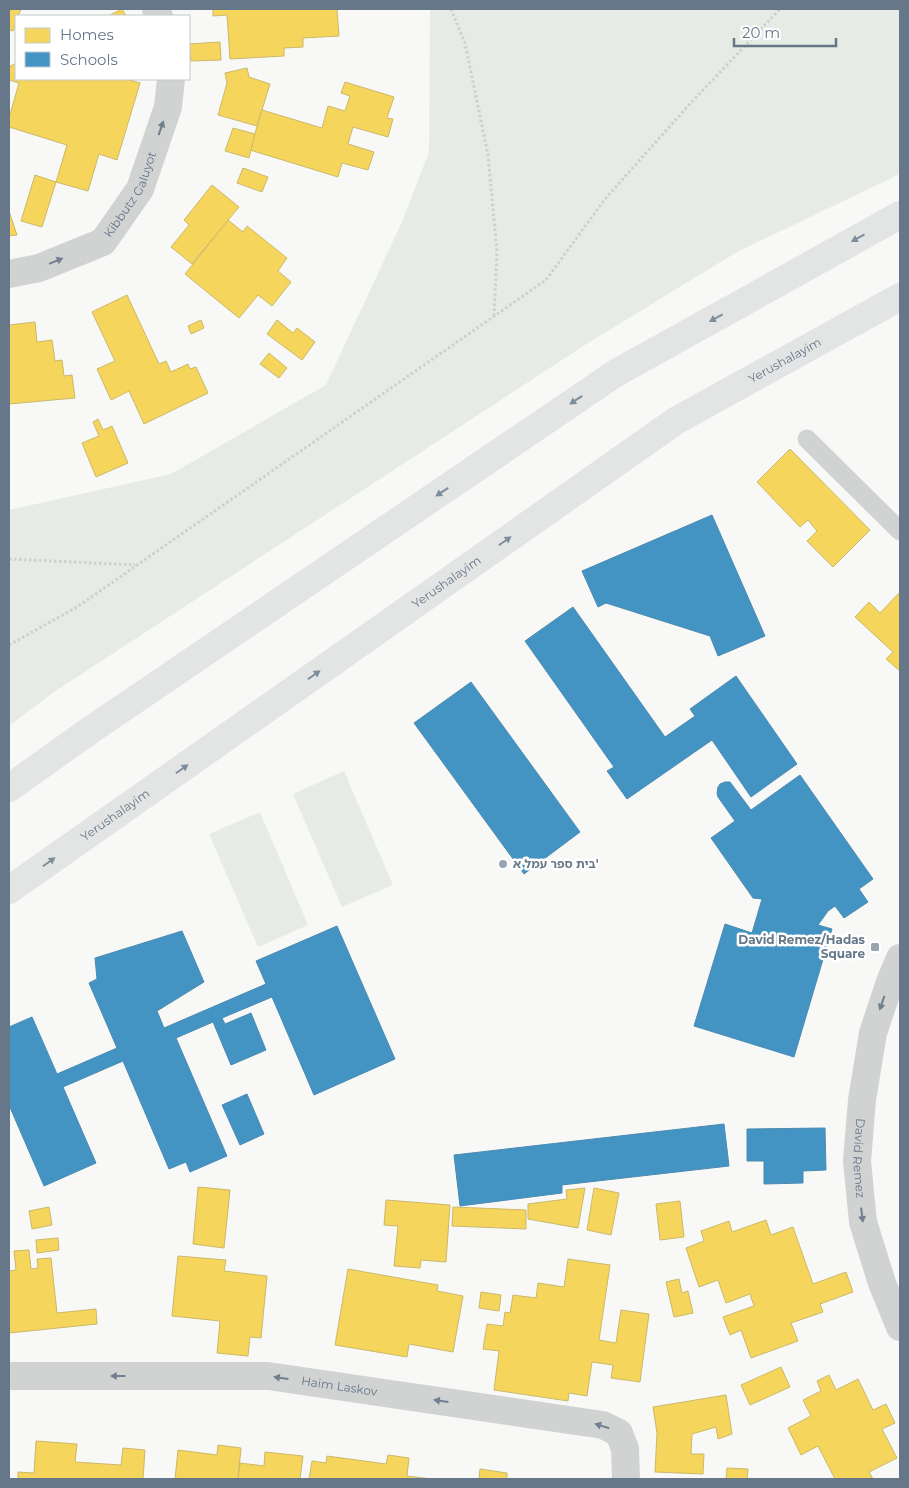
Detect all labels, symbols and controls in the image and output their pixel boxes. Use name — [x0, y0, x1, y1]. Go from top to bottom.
legend — [15, 15, 190, 80]
scale bar — [734, 15, 836, 47]
text: 20 m — [742, 23, 780, 42]
text: Homes — [60, 25, 114, 44]
text: Schools — [60, 50, 118, 69]
one-way arrow — [157, 120, 165, 135]
street label: Kibbutz Galuyot — [100, 149, 159, 240]
one-way arrow — [851, 234, 864, 243]
one-way arrow — [49, 257, 63, 265]
one-way arrow — [709, 313, 722, 322]
street label: Yerushalayim — [746, 334, 824, 386]
one-way arrow — [569, 395, 583, 405]
one-way arrow — [435, 487, 448, 497]
one-way arrow — [498, 536, 511, 546]
street label: Yerushalayim — [409, 552, 484, 611]
one-way arrow — [308, 670, 321, 680]
one-way arrow — [175, 764, 188, 774]
street label: Yerushalayim — [78, 785, 152, 844]
place label: בית ספר עמל א' — [513, 856, 599, 871]
one-way arrow — [42, 857, 55, 867]
marker: בית ספר עמל א' — [497, 858, 509, 870]
place label: David Remez/Hadas Square — [738, 932, 866, 961]
marker: David Remez/Hadas Square — [869, 941, 881, 953]
one-way arrow — [878, 996, 886, 1011]
street label: David Remez — [850, 1118, 869, 1199]
one-way arrow — [858, 1208, 866, 1224]
one-way arrow — [110, 1372, 126, 1380]
one-way arrow — [272, 1373, 288, 1381]
street label: Haim Laskov — [300, 1373, 379, 1399]
one-way arrow — [433, 1397, 449, 1405]
one-way arrow — [594, 1421, 609, 1429]

